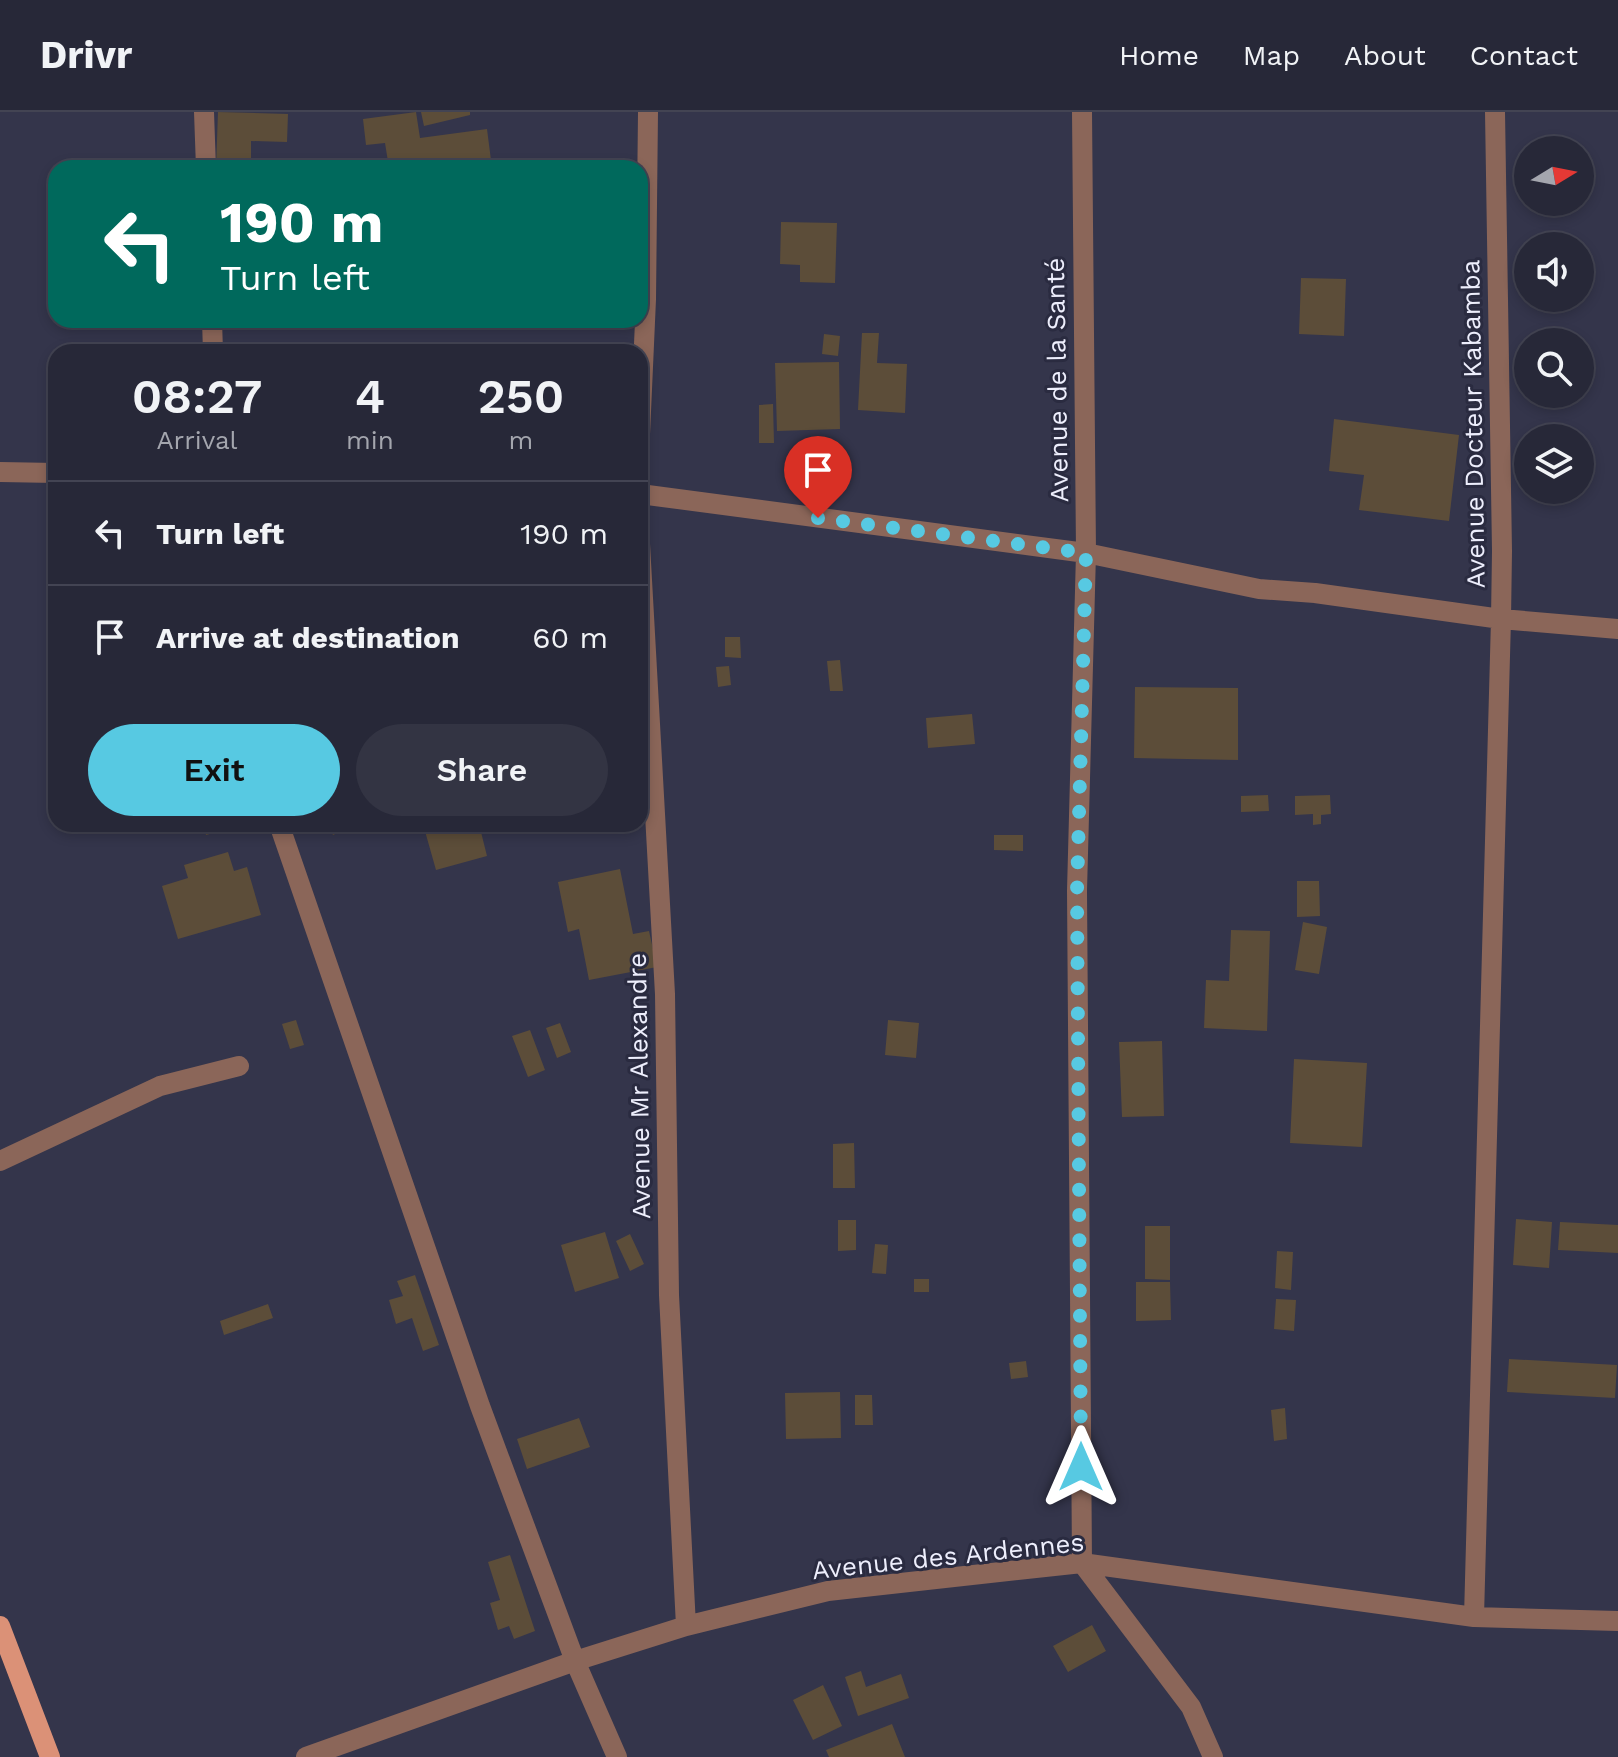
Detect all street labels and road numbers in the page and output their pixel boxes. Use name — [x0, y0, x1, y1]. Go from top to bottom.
street label: Avenue de la Santé — [1040, 257, 1074, 503]
street label: Avenue Docteur Kabamba — [1455, 259, 1491, 589]
street label: Avenue Mr Alexandre — [622, 953, 656, 1219]
street label: Avenue des Ardennes — [811, 1527, 1085, 1585]

